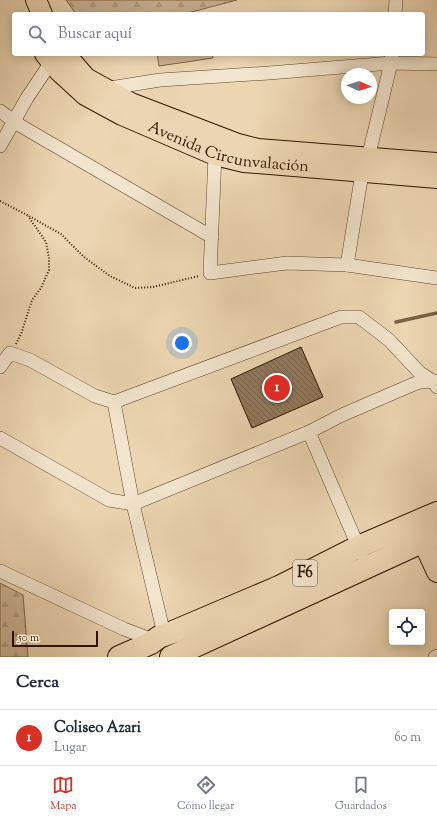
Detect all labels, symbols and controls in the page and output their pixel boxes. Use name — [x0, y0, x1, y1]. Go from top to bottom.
search box — [12, 12, 425, 56]
icon: search — [26, 23, 48, 45]
text: Buscar aquí — [58, 24, 132, 45]
north arrow — [341, 68, 377, 104]
street label: Avenida Circunvalación — [144, 116, 310, 179]
your location — [172, 333, 192, 353]
pin: 1 — [264, 373, 290, 403]
road number: F6 — [293, 560, 317, 586]
map controls — [389, 609, 425, 645]
button: locate — [389, 609, 425, 645]
scale bar — [12, 629, 98, 648]
text: 50 m — [18, 630, 39, 646]
text: Cerca — [16, 671, 59, 695]
text: Coliseo Azari — [54, 718, 141, 739]
text: 1 — [27, 729, 31, 747]
text: 60 m — [394, 729, 421, 747]
text: Lugar — [54, 739, 86, 757]
tab: Mapa — [50, 774, 76, 814]
tab: Cómo llegar — [177, 774, 234, 814]
tab: Guardados — [335, 774, 387, 814]

